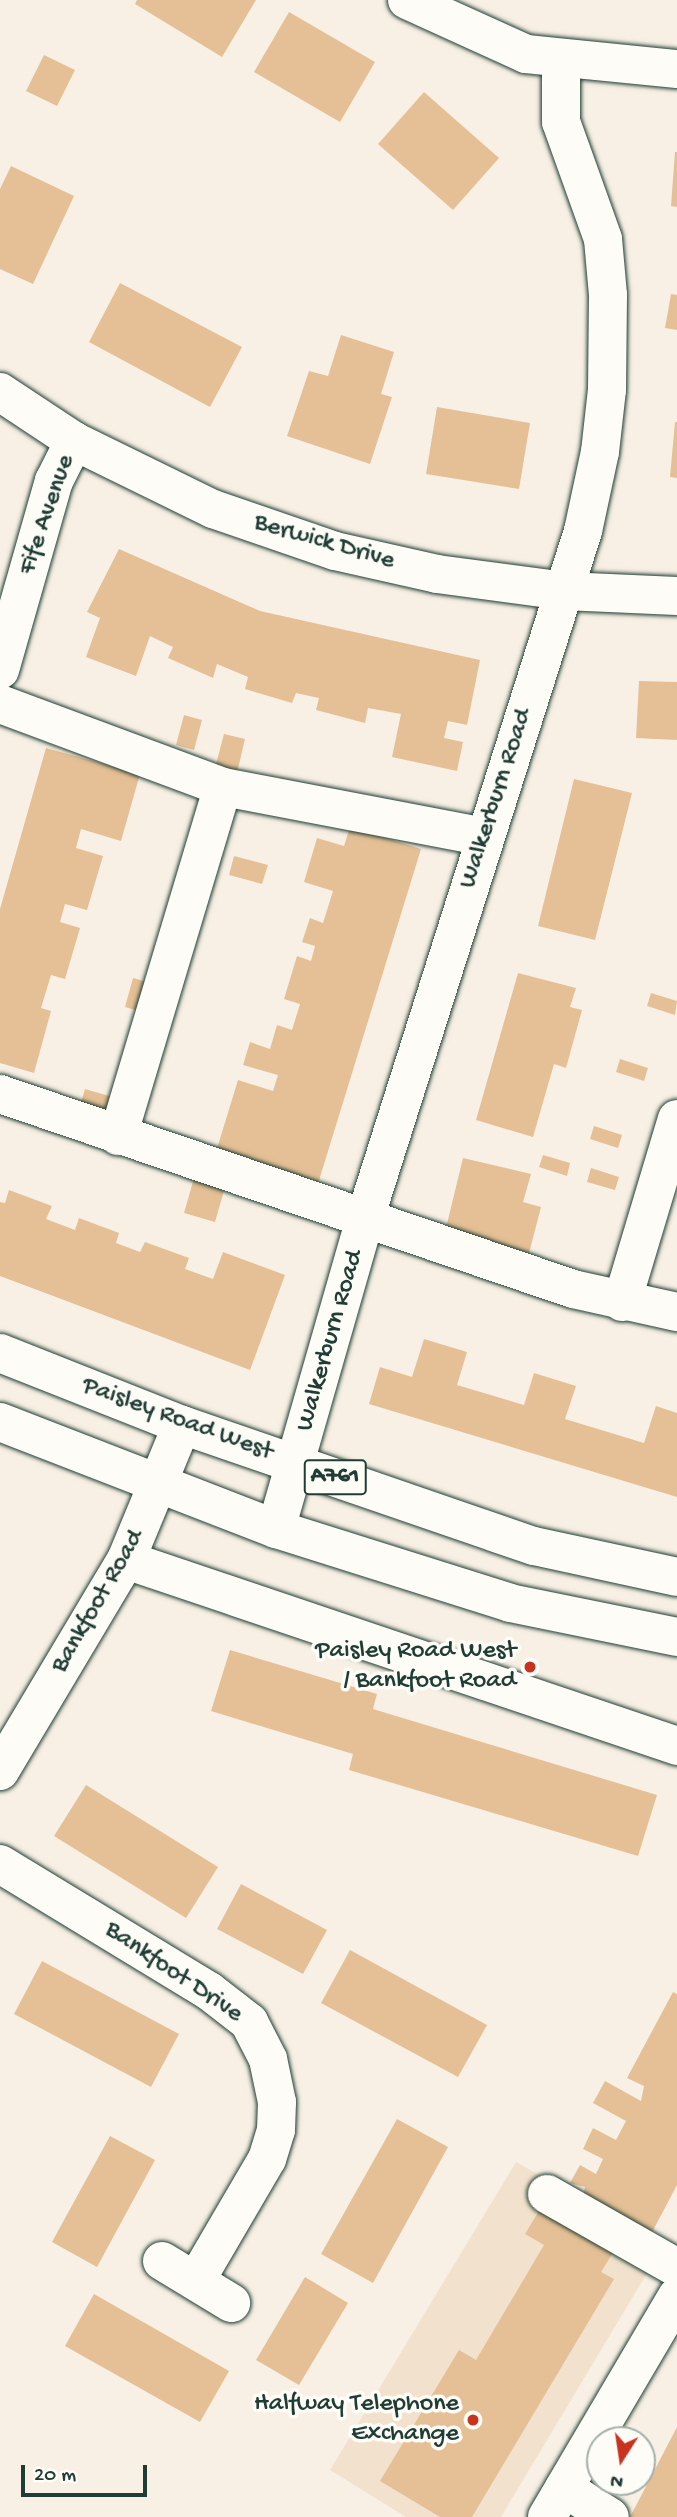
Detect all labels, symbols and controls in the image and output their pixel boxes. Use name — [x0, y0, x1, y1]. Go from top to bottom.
street label: Fife Avenue — [13, 451, 83, 579]
street label: Berwick Drive — [250, 508, 398, 578]
street label: Walkerburn Road — [453, 705, 541, 893]
street label: Walkerburn Road — [290, 1247, 372, 1435]
street label: Paisley Road West — [77, 1371, 277, 1469]
road number: A761 — [304, 1456, 366, 1498]
street label: Bankfoot Road — [45, 1525, 153, 1679]
place label: Paisley Road West / Bankfoot Road — [315, 1636, 516, 1698]
marker: Paisley Road West / Bankfoot Road — [522, 1659, 538, 1675]
street label: Bankfoot Drive — [98, 1915, 248, 2031]
place label: Halfway Telephone Exchange — [254, 2389, 459, 2450]
marker: Halfway Telephone Exchange — [465, 2412, 481, 2428]
north arrow — [586, 2426, 656, 2496]
scale bar — [24, 2450, 150, 2494]
text: 20 m — [34, 2464, 76, 2489]
text: N — [608, 2468, 625, 2493]

